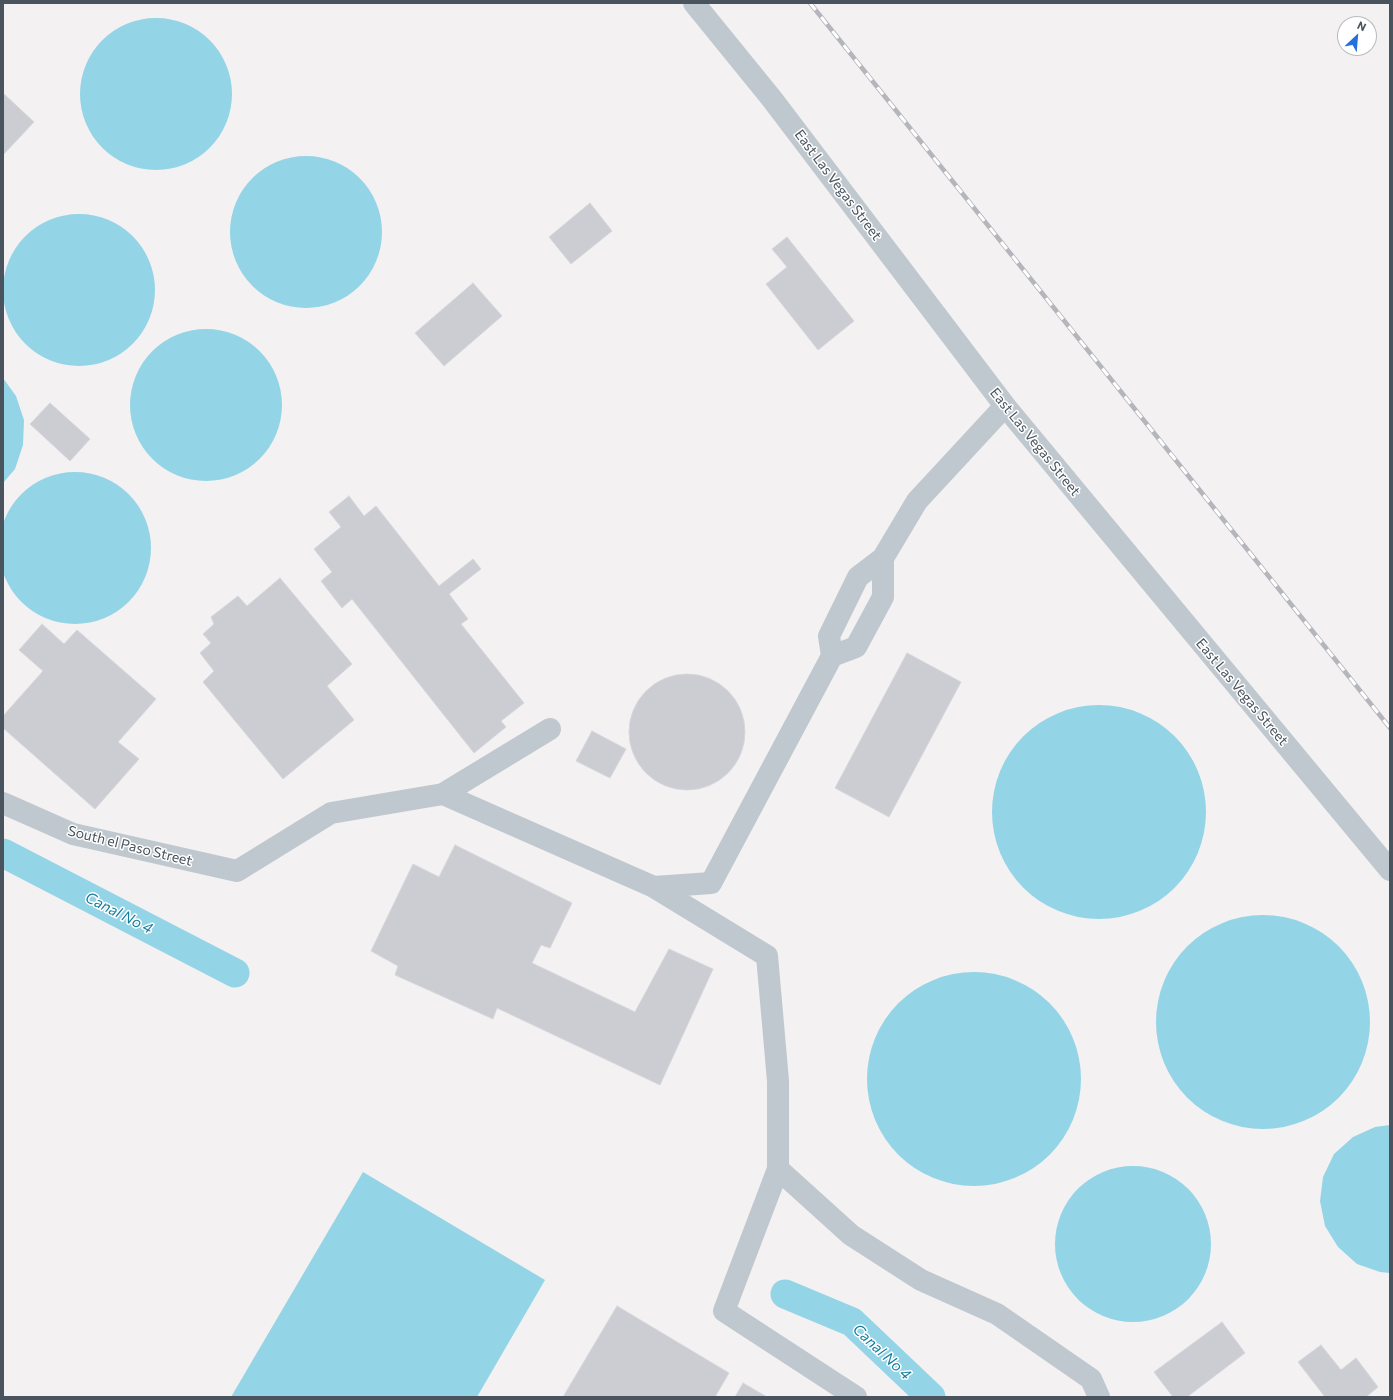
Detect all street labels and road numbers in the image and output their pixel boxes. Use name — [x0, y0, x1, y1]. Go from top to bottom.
street label: East Las Vegas Street — [791, 126, 885, 244]
street label: East Las Vegas Street — [986, 385, 1084, 499]
street label: East Las Vegas Street — [1192, 635, 1292, 749]
street label: South el Paso Street — [66, 822, 194, 870]

